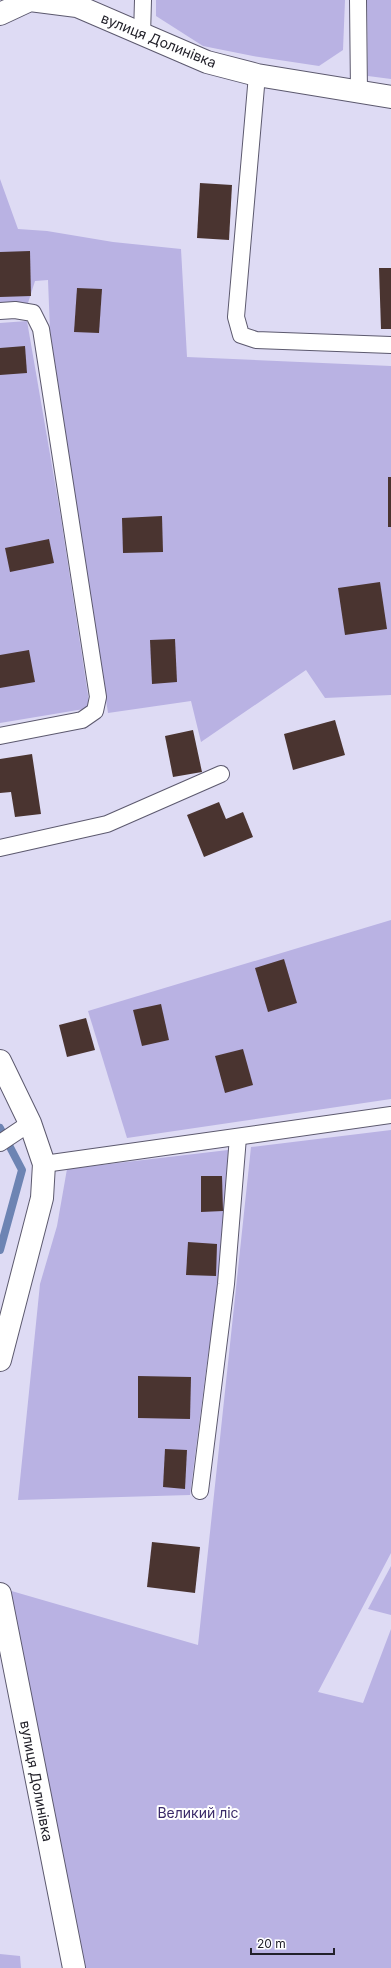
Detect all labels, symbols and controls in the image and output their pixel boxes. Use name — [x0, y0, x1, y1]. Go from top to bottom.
street label: вулиця Долинівка — [99, 9, 219, 71]
street label: вулиця Долинівка — [17, 1719, 57, 1843]
park label: Великий ліс — [157, 1804, 239, 1821]
scale bar — [251, 1930, 334, 1956]
text: 20 m — [257, 1936, 286, 1951]

